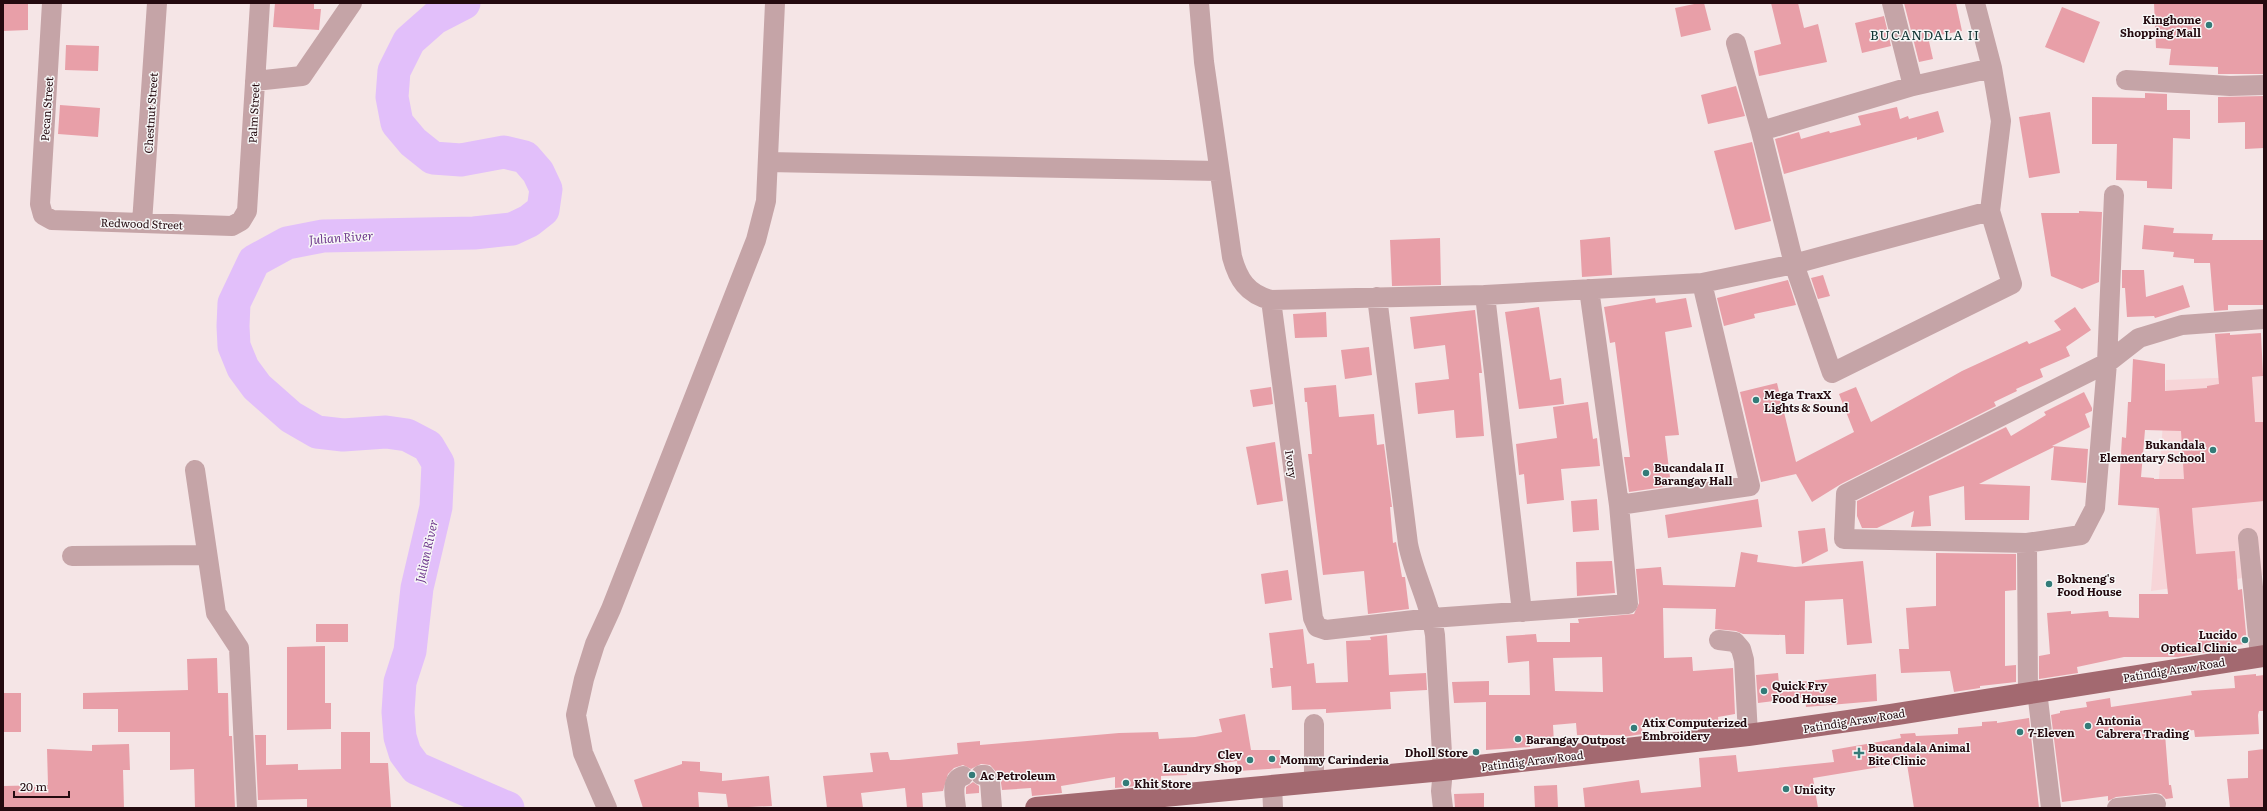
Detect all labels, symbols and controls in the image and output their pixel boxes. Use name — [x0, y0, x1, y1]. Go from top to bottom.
place label: Kinghome Shopping Mall — [2120, 11, 2201, 40]
marker: Kinghome Shopping Mall — [2204, 20, 2214, 30]
district label: BUCANDALA II — [1870, 25, 1980, 44]
street label: Chestnut Street — [139, 71, 161, 154]
street label: Pecan Street — [36, 76, 56, 142]
street label: Palm Street — [243, 82, 263, 144]
street label: Redwood Street — [100, 214, 184, 232]
water label: Julian River — [308, 226, 374, 248]
place label: Mega TraxX Lights & Sound — [1764, 386, 1849, 415]
marker: Mega TraxX Lights & Sound — [1751, 395, 1761, 405]
place label: Bukandala Elementary School — [2100, 436, 2206, 465]
marker: Bukandala Elementary School — [2208, 445, 2218, 455]
street label: Ivory — [1282, 449, 1302, 480]
place label: Bucandala II Barangay Hall — [1654, 459, 1732, 488]
marker: Bucandala II Barangay Hall — [1641, 468, 1651, 478]
water label: Julian River — [410, 517, 442, 584]
place label: Bokneng's Food House — [2057, 570, 2122, 599]
marker: Bokneng's Food House — [2044, 579, 2054, 589]
place label: Lucido Optical Clinic — [2161, 626, 2237, 655]
marker: Lucido Optical Clinic — [2240, 635, 2250, 645]
street label: Patindig Araw Road — [2122, 653, 2226, 685]
place label: Quick Fry Food House — [1772, 677, 1837, 706]
marker: Quick Fry Food House — [1759, 686, 1769, 696]
street label: Patindig Araw Road — [1802, 704, 1906, 736]
place label: Antonia Cabrera Trading — [2096, 712, 2189, 741]
place label: Atix Computerized Embroidery — [1642, 714, 1747, 743]
marker: Antonia Cabrera Trading — [2083, 721, 2093, 731]
marker: Atix Computerized Embroidery — [1629, 723, 1639, 733]
place label: 7-Eleven — [2028, 724, 2075, 740]
marker: 7-Eleven — [2015, 727, 2025, 737]
place label: Barangay Outpost — [1526, 731, 1626, 747]
marker: Barangay Outpost — [1513, 734, 1523, 744]
place label: Bucandala Animal Bite Clinic — [1868, 739, 1970, 768]
place label: Dholl Store — [1405, 744, 1468, 760]
place label: Clev Laundry Shop — [1163, 746, 1242, 775]
street label: Patindig Araw Road — [1480, 746, 1584, 774]
marker: Dholl Store — [1471, 747, 1481, 757]
marker: Bucandala Animal Bite Clinic — [1853, 747, 1865, 759]
place label: Mommy Carinderia — [1280, 751, 1390, 767]
marker: Mommy Carinderia — [1267, 754, 1277, 764]
marker: Clev Laundry Shop — [1245, 755, 1255, 765]
place label: Ac Petroleum — [980, 767, 1055, 783]
marker: Ac Petroleum — [967, 770, 977, 780]
scale bar — [14, 773, 69, 799]
place label: Khit Store — [1134, 775, 1191, 791]
text: 20 m — [20, 777, 47, 795]
marker: Khit Store — [1121, 778, 1131, 788]
place label: Unicity — [1794, 781, 1835, 797]
marker: Unicity — [1781, 784, 1791, 794]

